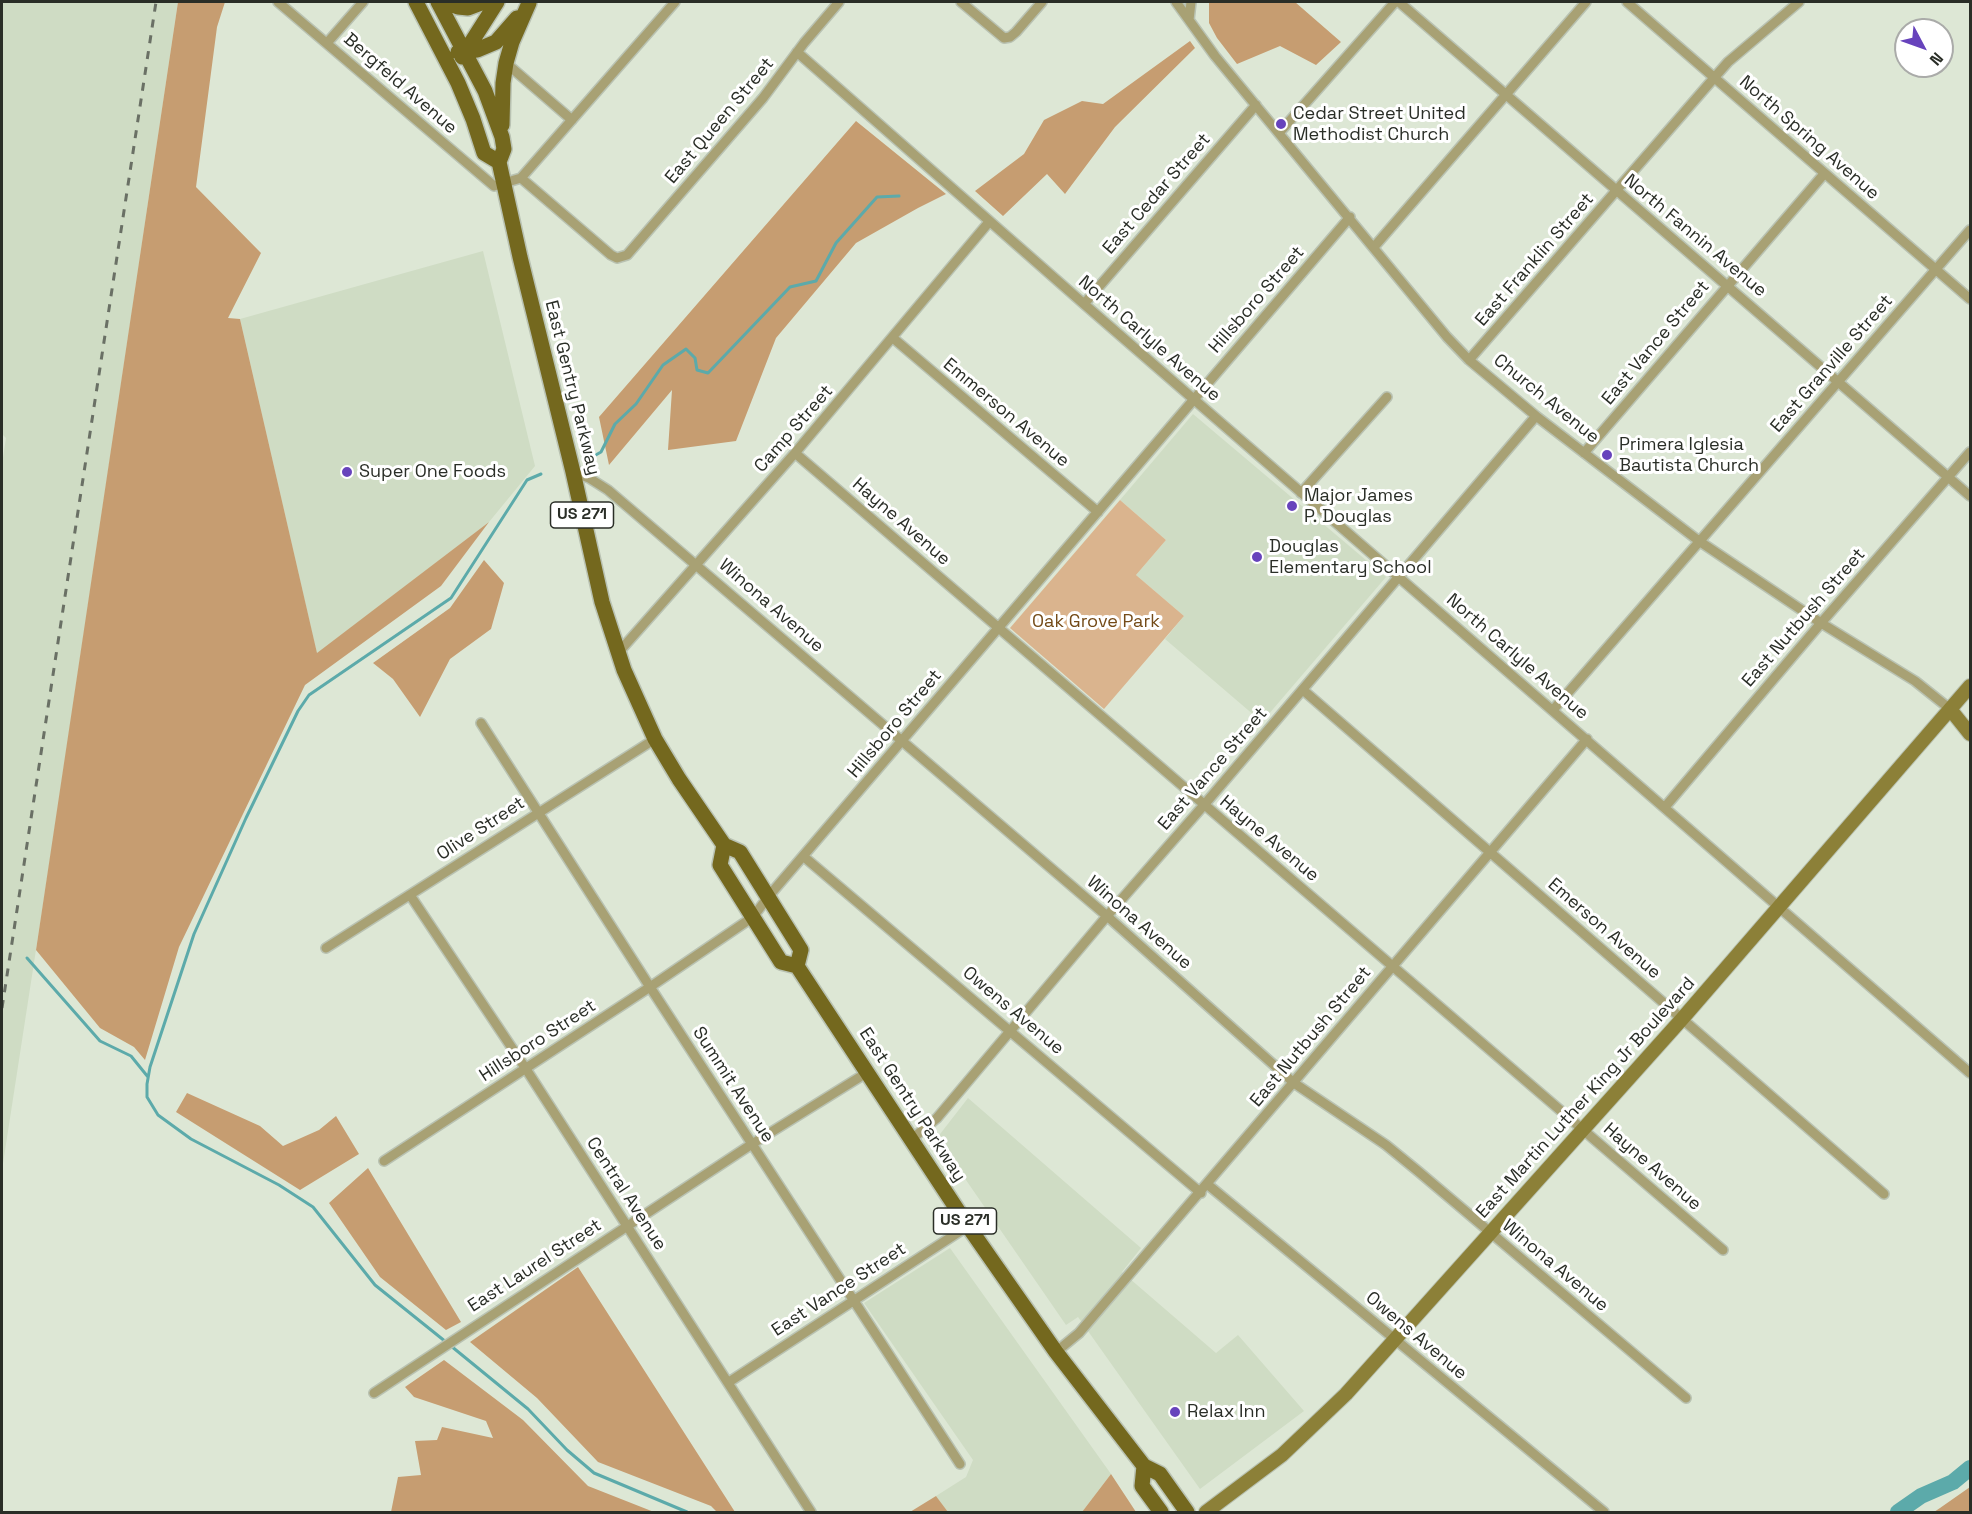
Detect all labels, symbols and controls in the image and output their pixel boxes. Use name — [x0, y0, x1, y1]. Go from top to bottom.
north arrow — [1894, 18, 1954, 78]
street label: Bergfeld Avenue — [339, 29, 461, 139]
text: N — [1925, 48, 1948, 70]
street label: East Queen Street — [661, 54, 779, 188]
street label: North Spring Avenue — [1735, 71, 1883, 205]
place label: Cedar Street United Methodist Church — [1293, 103, 1466, 146]
marker: Cedar Street United Methodist Church — [1274, 117, 1288, 131]
street label: East Cedar Street — [1099, 129, 1215, 259]
street label: North Fannin Avenue — [1619, 170, 1771, 302]
street label: East Franklin Street — [1471, 189, 1599, 331]
street label: Hillsboro Street — [1205, 242, 1309, 358]
street label: North Carlyle Avenue — [1074, 271, 1224, 407]
street label: East Vance Street — [1598, 276, 1714, 410]
street label: East Granville Street — [1766, 291, 1898, 437]
street label: East Gentry Parkway — [540, 298, 604, 478]
street label: Church Avenue — [1489, 350, 1603, 448]
street label: Emmerson Avenue — [938, 354, 1074, 472]
street label: Camp Street — [750, 381, 838, 477]
place label: Primera Iglesia Bautista Church — [1619, 434, 1759, 476]
marker: Primera Iglesia Bautista Church — [1600, 448, 1614, 462]
place label: Super One Foods — [359, 461, 506, 483]
marker: Super One Foods — [340, 465, 354, 479]
street label: Hayne Avenue — [848, 474, 954, 570]
place label: Major James P. Douglas — [1304, 485, 1413, 528]
marker: Major James P. Douglas — [1285, 499, 1299, 513]
road number: US 271 — [550, 502, 614, 528]
place label: Douglas Elementary School — [1269, 536, 1432, 578]
street label: East Nutbush Street — [1738, 544, 1870, 692]
marker: Douglas Elementary School — [1250, 550, 1264, 564]
street label: Winona Avenue — [714, 555, 828, 657]
street label: North Carlyle Avenue — [1442, 589, 1592, 725]
park label: Oak Grove Park — [1032, 611, 1160, 633]
street label: Hillsboro Street — [844, 666, 946, 782]
street label: East Vance Street — [1154, 703, 1272, 835]
street label: Hayne Avenue — [1215, 791, 1323, 887]
street label: Olive Street — [433, 793, 529, 865]
street label: Winona Avenue — [1082, 872, 1196, 974]
street label: Emerson Avenue — [1543, 874, 1665, 984]
street label: Owens Avenue — [958, 962, 1068, 1060]
street label: East Nutbush Street — [1246, 962, 1376, 1112]
street label: East Martin Luther King Jr Boulevard — [1472, 973, 1700, 1223]
street label: Hillsboro Street — [476, 995, 600, 1087]
street label: Summit Avenue — [687, 1023, 779, 1147]
street label: East Gentry Parkway — [854, 1024, 970, 1186]
street label: Hayne Avenue — [1599, 1119, 1705, 1215]
street label: Central Avenue — [581, 1133, 671, 1255]
road number: US 271 — [934, 1208, 996, 1234]
street label: East Laurel Street — [464, 1215, 606, 1317]
street label: Winona Avenue — [1498, 1215, 1612, 1317]
street label: East Vance Street — [768, 1239, 910, 1341]
street label: Owens Avenue — [1361, 1287, 1471, 1385]
place label: Relax Inn — [1187, 1401, 1266, 1423]
marker: Relax Inn — [1168, 1405, 1182, 1419]

